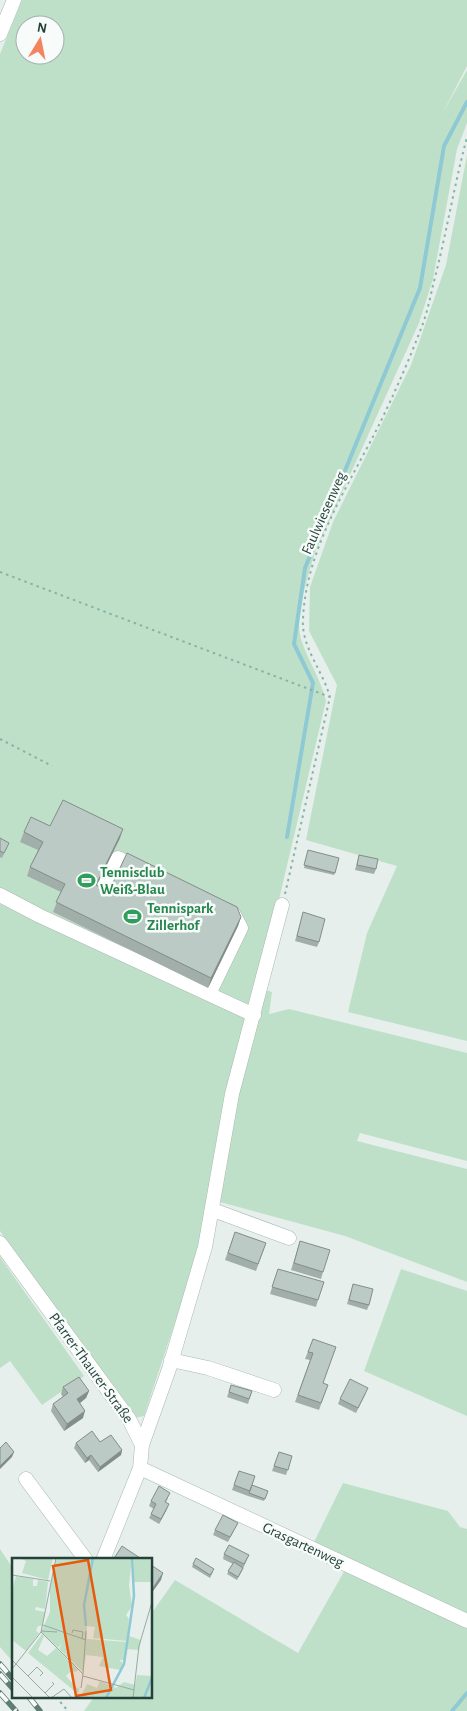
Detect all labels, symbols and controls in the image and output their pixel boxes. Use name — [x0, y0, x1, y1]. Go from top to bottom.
north arrow — [15, 15, 65, 65]
text: N — [36, 20, 48, 36]
street label: Faulwiesenweg — [299, 469, 349, 557]
place label: Tennisclub Weiß-Blau — [100, 865, 165, 897]
sports icon: Tennisclub Weiß-Blau — [76, 871, 96, 891]
place label: Tennispark Zillerhof — [147, 901, 214, 933]
sports icon: Tennispark Zillerhof — [123, 907, 143, 927]
street label: Pfarrer-Thaurer-Straße — [46, 1310, 136, 1426]
street label: Grasgartenweg — [260, 1520, 346, 1571]
inset map — [12, 1558, 152, 1698]

